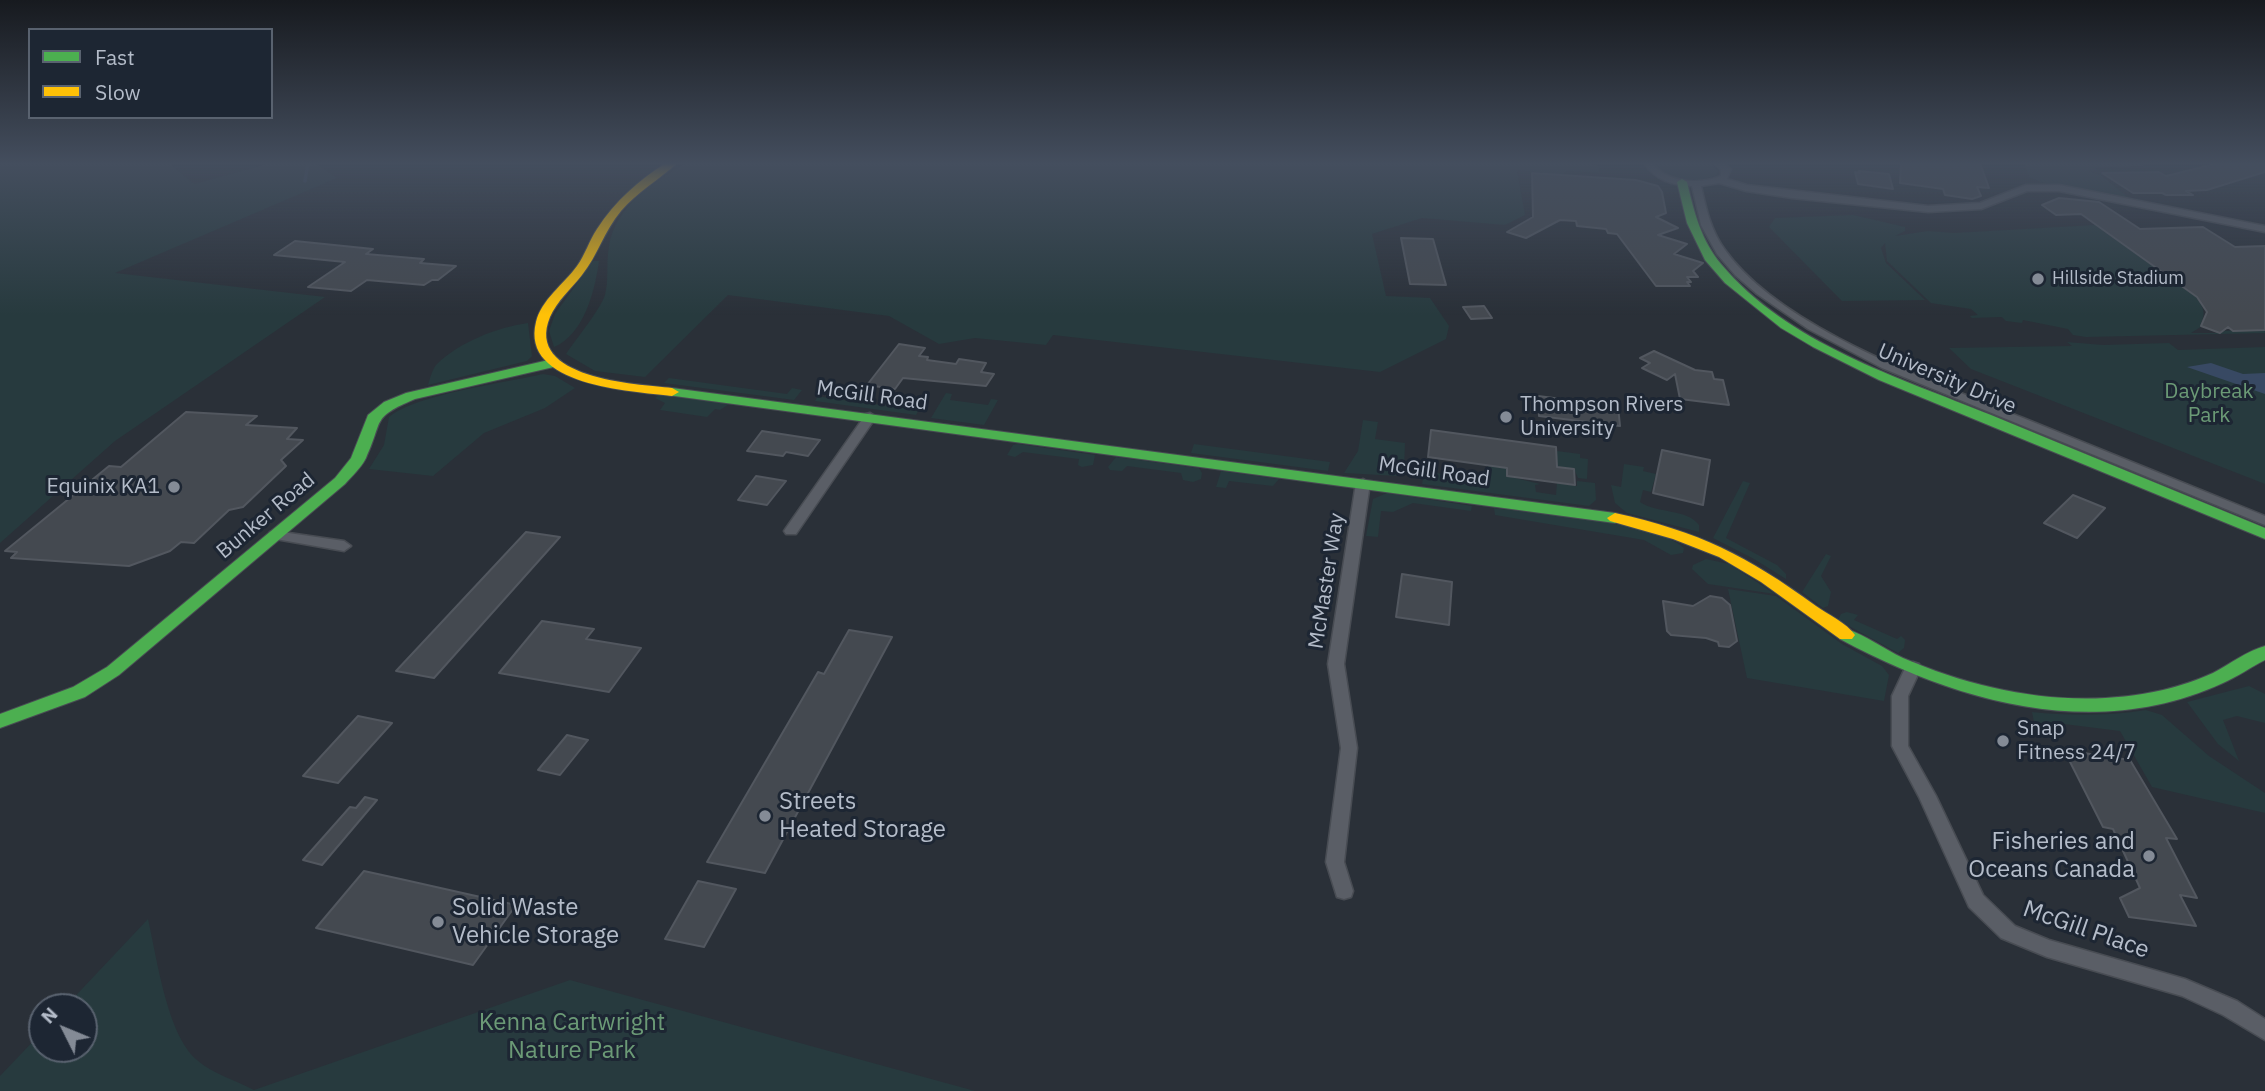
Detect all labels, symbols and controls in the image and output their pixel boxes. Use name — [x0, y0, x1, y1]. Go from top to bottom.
legend — [28, 28, 273, 119]
text: Fast — [95, 43, 135, 71]
text: Slow — [95, 78, 141, 106]
place label: Hillside Stadium — [2052, 268, 2184, 290]
marker: Hillside Stadium — [2030, 271, 2046, 287]
street label: University Drive — [1874, 339, 2020, 419]
street label: McGill Road — [815, 376, 929, 416]
park label: Daybreak Park — [2164, 379, 2254, 429]
place label: Thompson Rivers University — [1520, 392, 1683, 442]
marker: Thompson Rivers University — [1498, 409, 1514, 425]
street label: McGill Road — [1377, 452, 1491, 492]
street label: Bunker Road — [212, 468, 320, 564]
place label: Equinix KA1 — [46, 474, 160, 500]
marker: Equinix KA1 — [166, 479, 182, 495]
street label: McMaster Way — [1304, 511, 1350, 651]
place label: Snap Fitness 24/7 — [2017, 716, 2136, 766]
marker: Snap Fitness 24/7 — [1995, 733, 2011, 749]
place label: Streets Heated Storage — [779, 788, 946, 844]
marker: Streets Heated Storage — [757, 808, 773, 824]
place label: Fisheries and Oceans Canada — [1968, 828, 2135, 884]
marker: Fisheries and Oceans Canada — [2141, 848, 2157, 864]
place label: Solid Waste Vehicle Storage — [452, 894, 619, 950]
street label: McGill Place — [2019, 895, 2153, 965]
marker: Solid Waste Vehicle Storage — [430, 914, 446, 930]
north arrow — [28, 993, 98, 1063]
text: N — [36, 1002, 63, 1028]
park label: Kenna Cartwright Nature Park — [479, 1009, 665, 1065]

